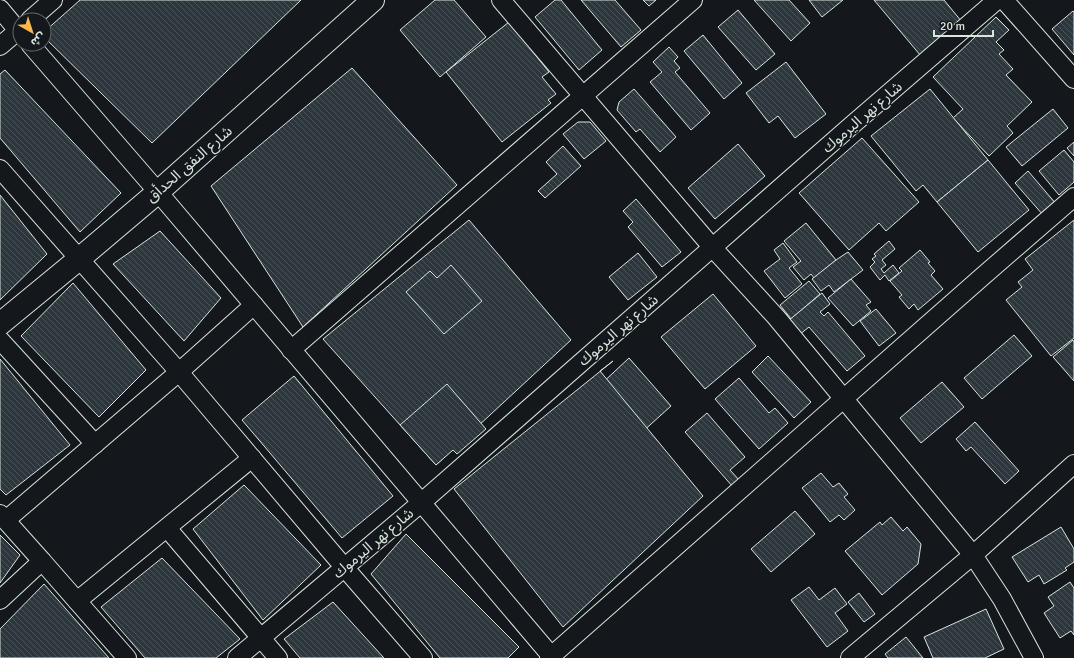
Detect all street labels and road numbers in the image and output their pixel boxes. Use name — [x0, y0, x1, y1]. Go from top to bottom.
street label: شارع نهر اليرموك — [818, 77, 908, 159]
street label: شارع النفق الحدأق — [142, 122, 238, 209]
street label: شارع نهر اليرموك — [574, 290, 664, 372]
street label: شارع نهر اليرموك — [329, 504, 419, 584]

